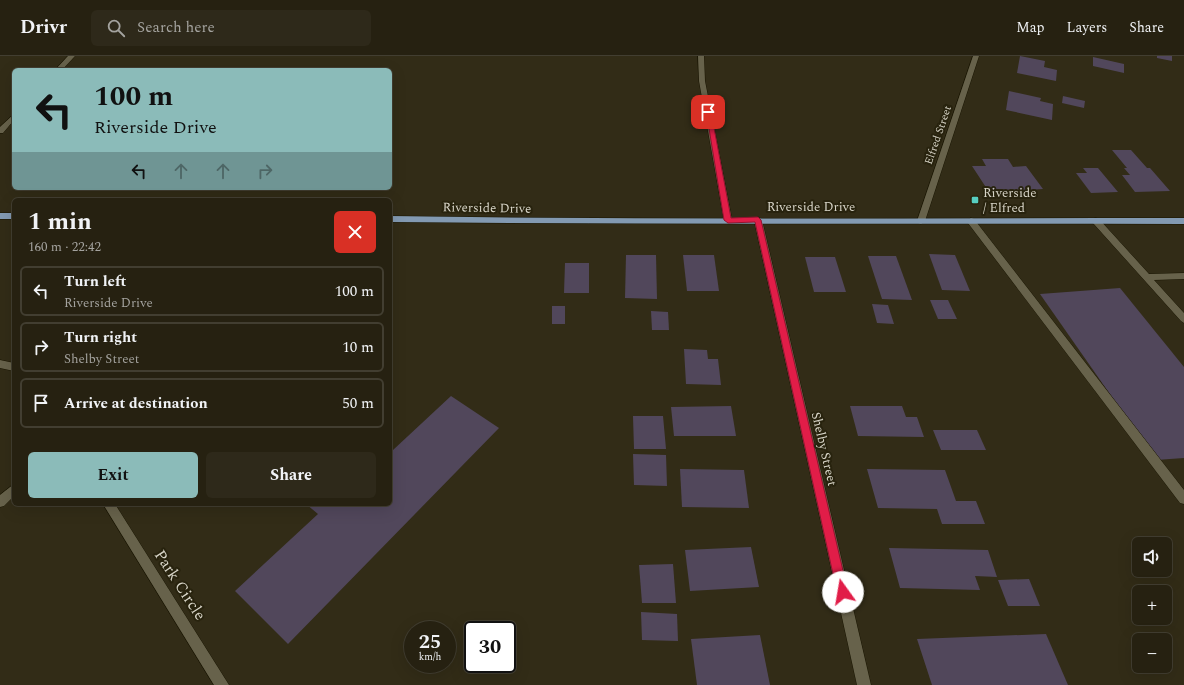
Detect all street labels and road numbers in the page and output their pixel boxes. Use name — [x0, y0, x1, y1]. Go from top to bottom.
street label: Elfred Street — [920, 103, 956, 167]
street label: Riverside Drive — [442, 197, 532, 219]
street label: Riverside Drive — [767, 197, 855, 217]
street label: Shelby Street — [806, 410, 842, 488]
street label: Park Circle — [148, 545, 212, 625]

